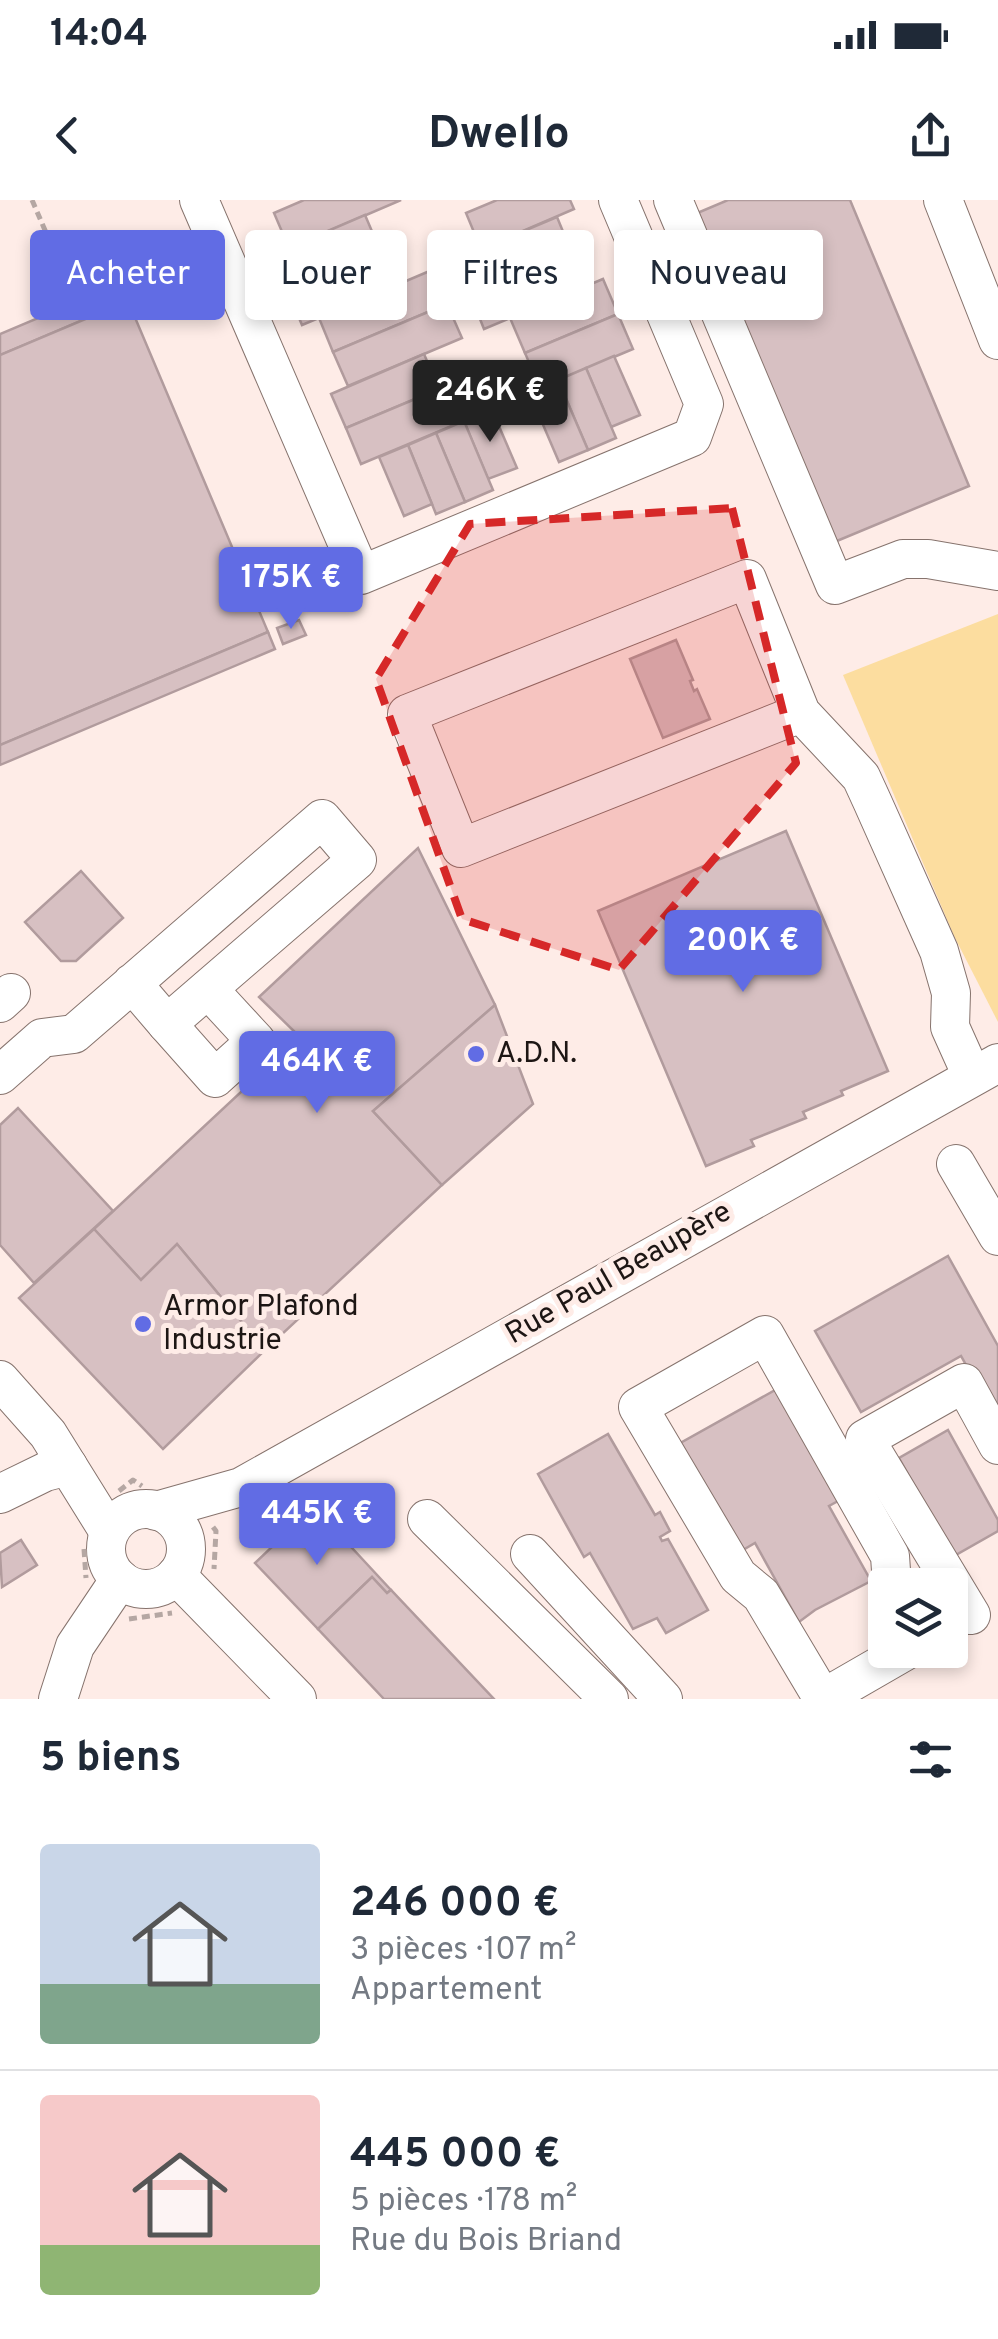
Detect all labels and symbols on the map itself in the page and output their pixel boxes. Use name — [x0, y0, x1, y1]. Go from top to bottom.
pin: 246K € — [409, 360, 571, 445]
pin: 175K € — [210, 547, 372, 632]
pin: 200K € — [662, 910, 824, 995]
pin: 464K € — [236, 1031, 398, 1116]
place label: A.D.N. — [496, 1036, 577, 1073]
marker: A.D.N. — [465, 1043, 487, 1065]
street label: Rue Paul Beaupère — [499, 1194, 739, 1354]
place label: Armor Plafond Industrie — [163, 1289, 359, 1360]
marker: Armor Plafond Industrie — [132, 1313, 154, 1335]
pin: 445K € — [236, 1483, 398, 1568]

